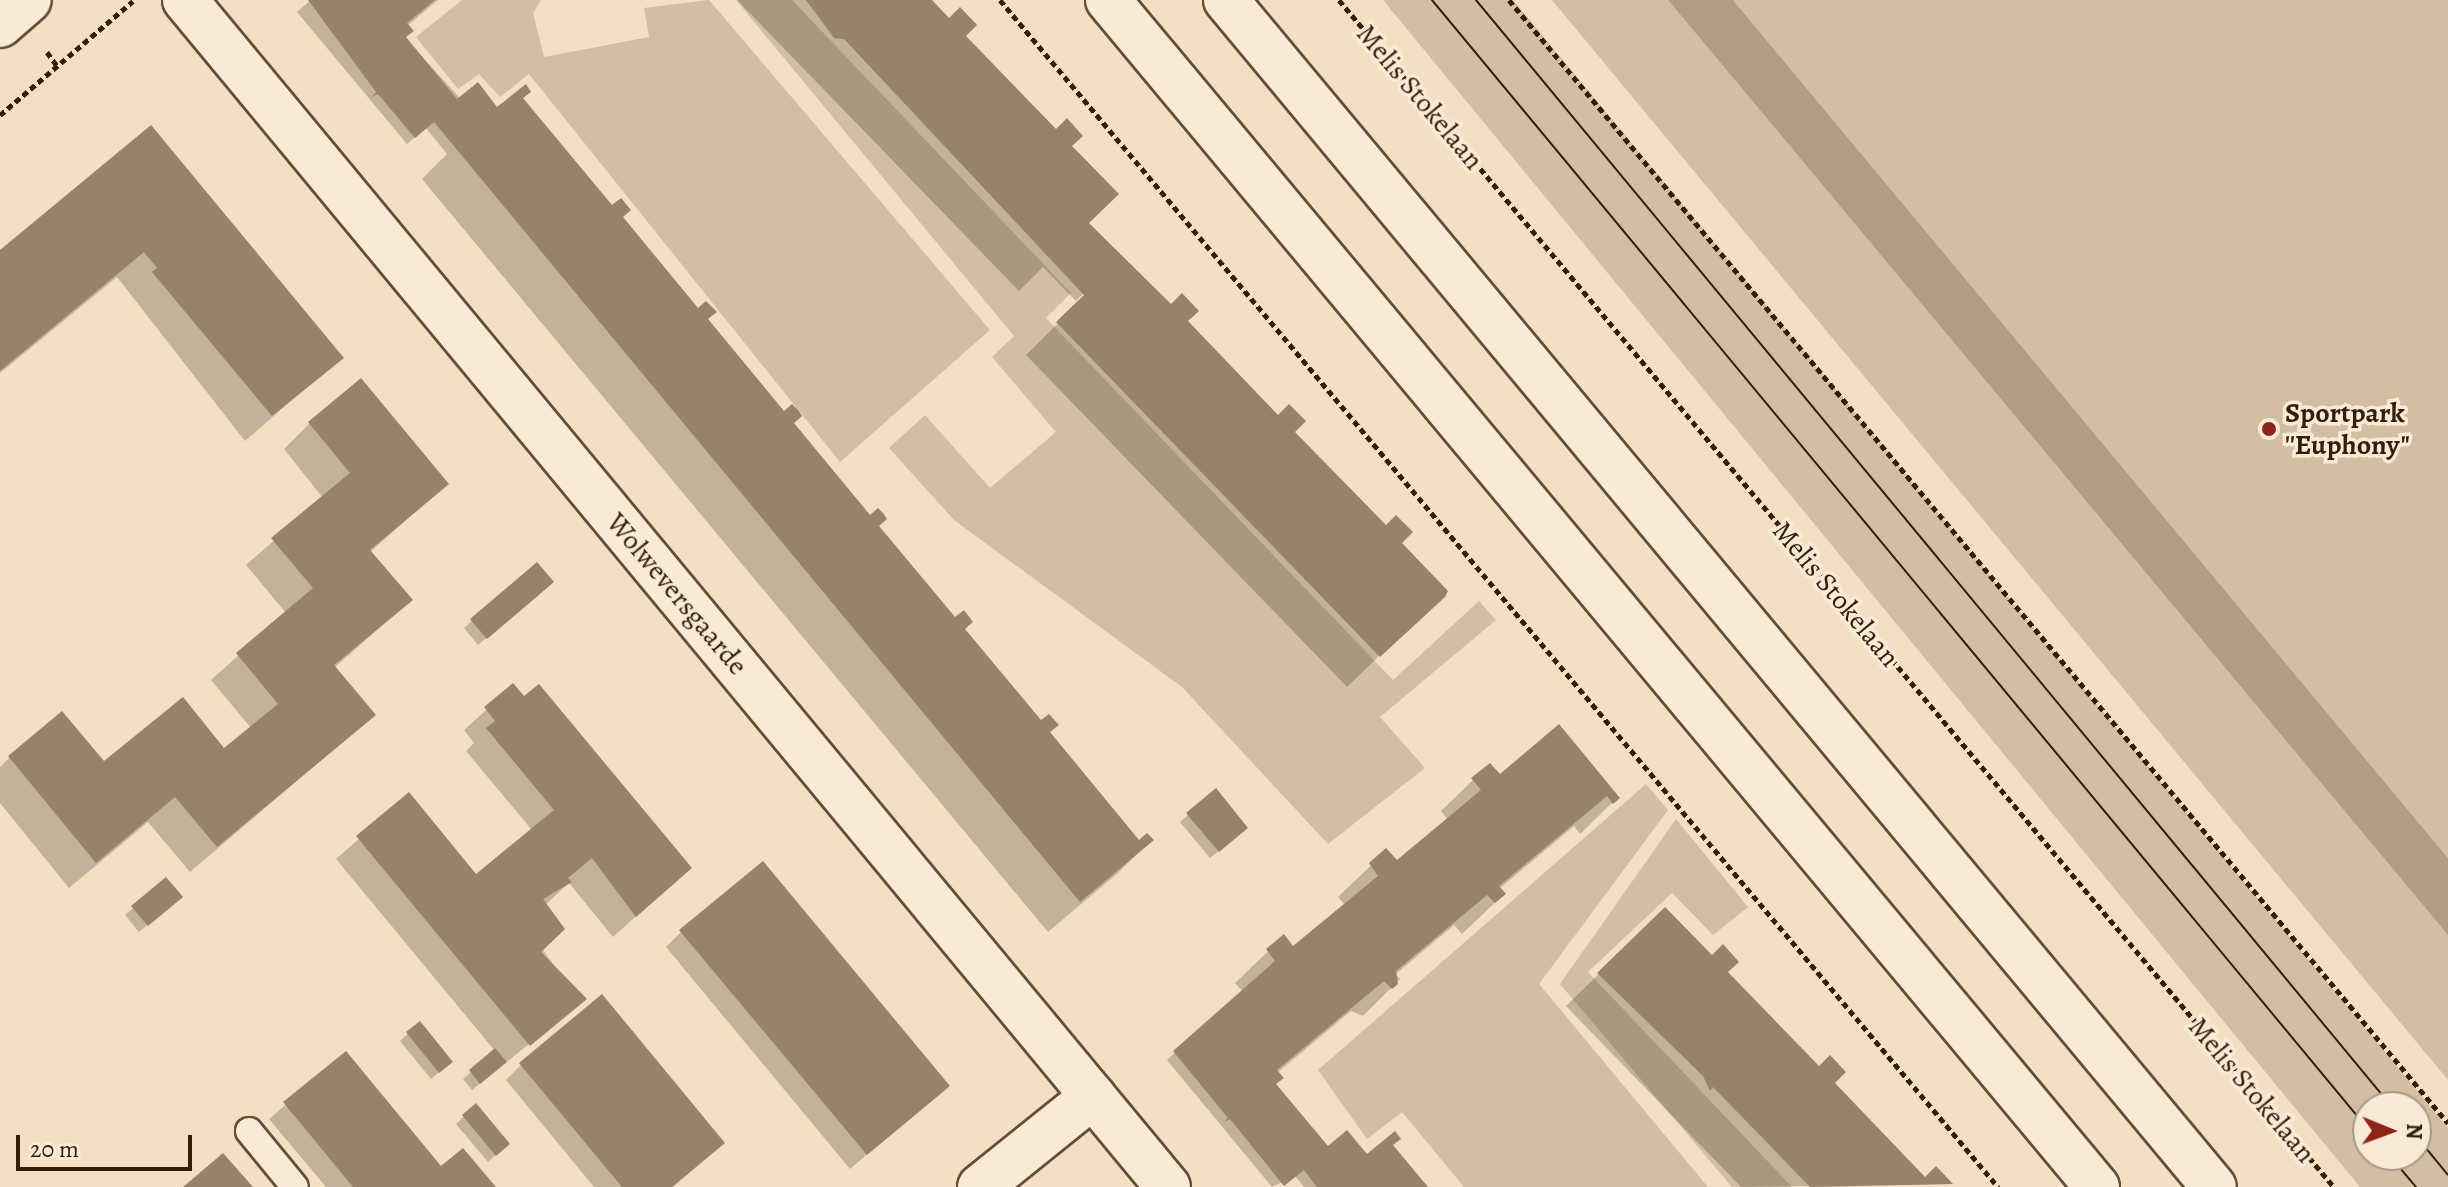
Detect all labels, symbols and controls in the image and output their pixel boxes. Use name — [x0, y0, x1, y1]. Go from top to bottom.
street label: Melis Stokelaan — [1349, 17, 1491, 177]
place label: Sportpark ''Euphony" — [2285, 396, 2410, 462]
marker: Sportpark ''Euphony" — [2260, 420, 2278, 438]
street label: Wolweversgaarde — [600, 506, 754, 682]
street label: Melis Stokelaan — [1765, 514, 1907, 674]
street label: Melis Stokelaan — [2181, 1010, 2323, 1170]
north arrow — [2352, 1091, 2432, 1171]
scale bar — [20, 1119, 196, 1169]
text: N — [2399, 1123, 2429, 1140]
text: 20 m — [30, 1133, 79, 1165]

